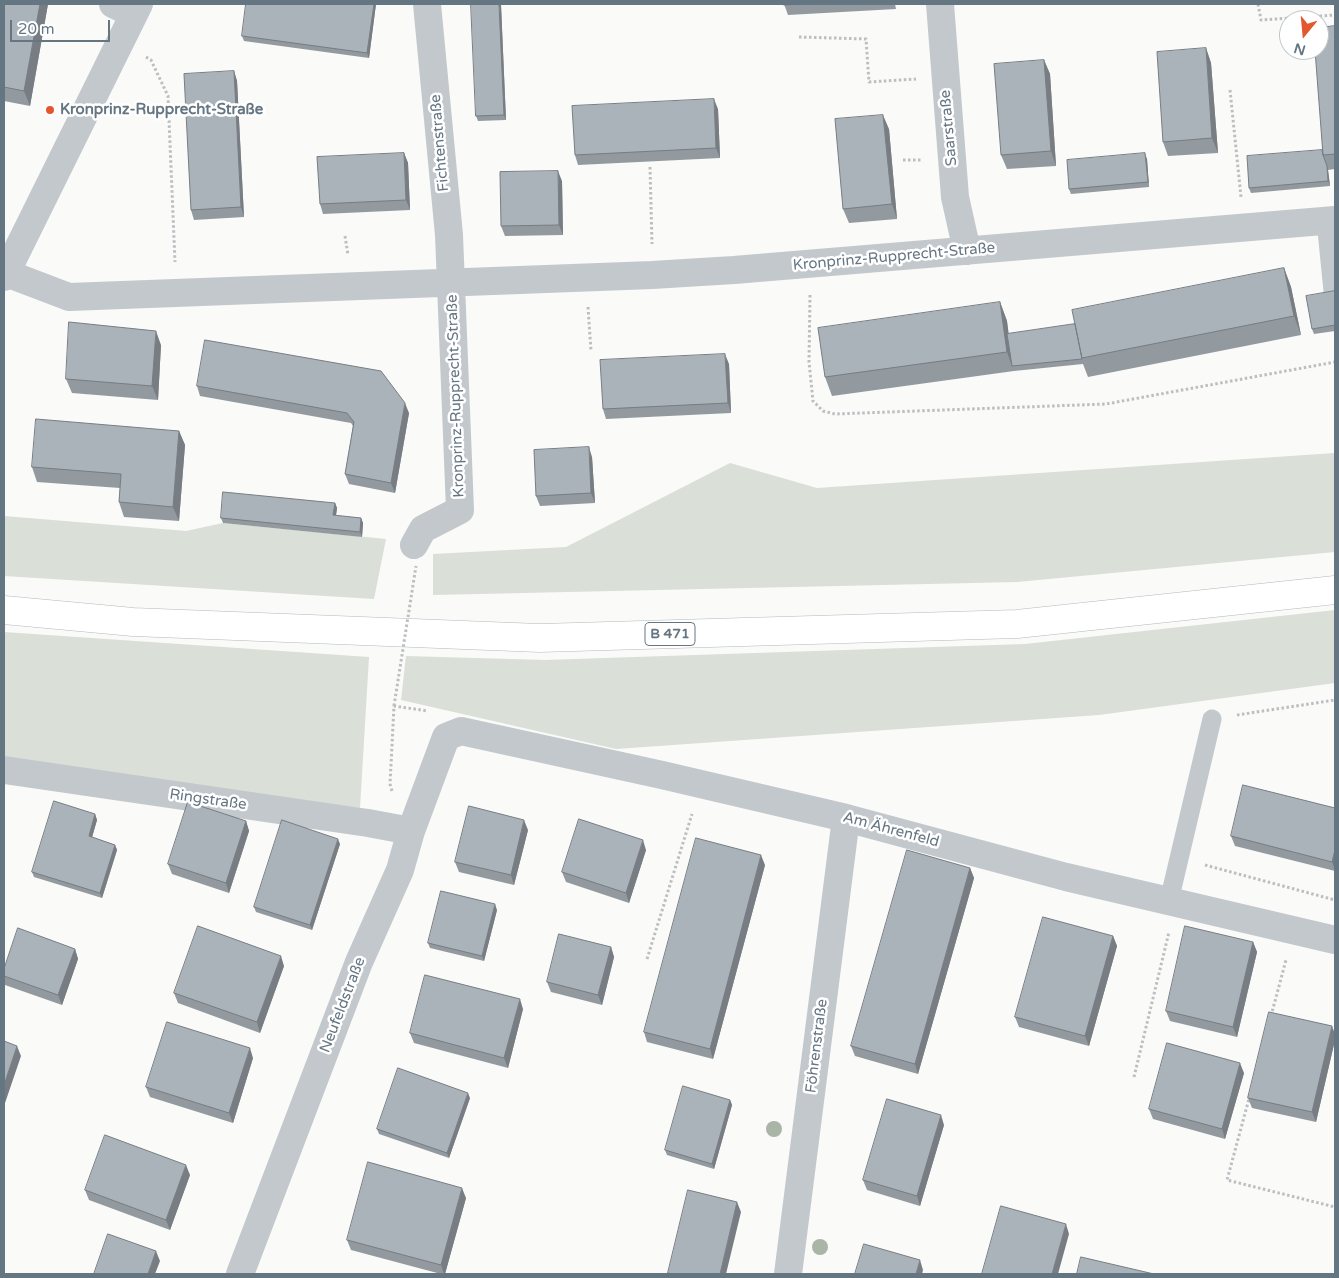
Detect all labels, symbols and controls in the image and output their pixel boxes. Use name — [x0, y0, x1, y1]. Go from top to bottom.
scale bar — [12, 10, 112, 42]
north arrow — [1279, 10, 1329, 60]
text: 20 m — [18, 20, 55, 38]
text: N — [1292, 39, 1308, 59]
street label: Saarstraße — [937, 89, 961, 167]
street label: Fichtenstraße — [427, 94, 453, 192]
place label: Kronprinz-Rupprecht-Straße — [60, 101, 263, 119]
marker: Kronprinz-Rupprecht-Straße — [44, 104, 56, 116]
street label: Kronprinz-Rupprecht-Straße — [792, 239, 996, 275]
street label: Kronprinz-Rupprecht-Straße — [443, 294, 469, 498]
road number: B 471 — [645, 622, 695, 646]
street label: Ringstraße — [168, 786, 248, 814]
street label: Am Ährenfeld — [841, 809, 941, 851]
street label: Neufeldstraße — [316, 955, 370, 1055]
street label: Föhrenstraße — [802, 998, 832, 1094]

